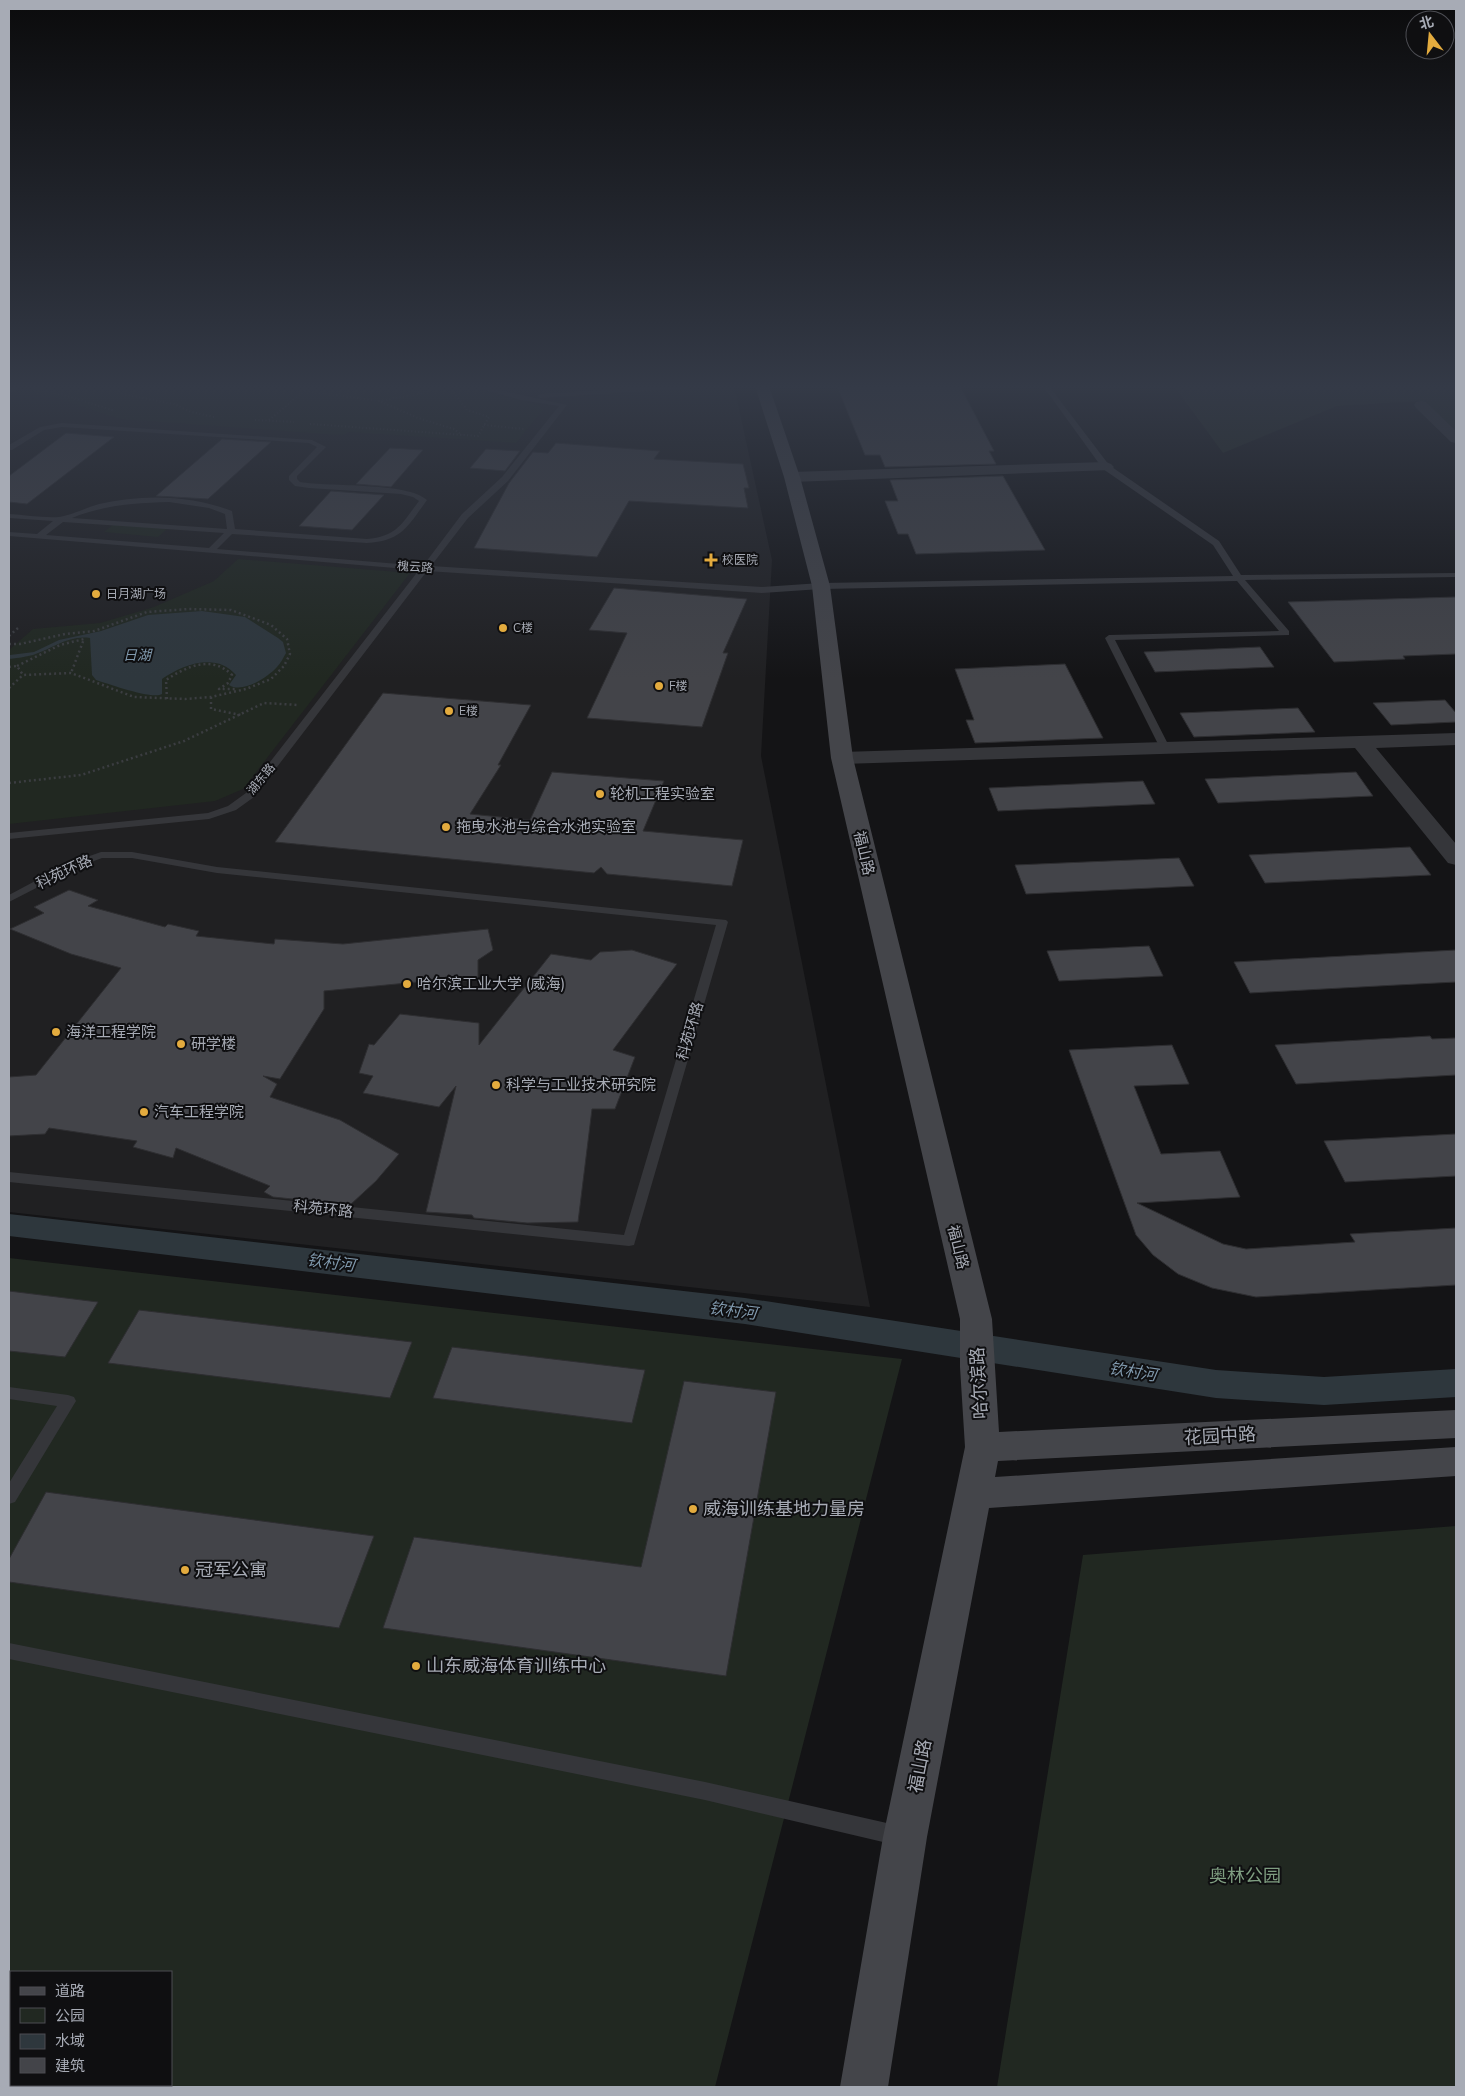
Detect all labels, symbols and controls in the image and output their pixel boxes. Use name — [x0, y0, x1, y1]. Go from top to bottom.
north arrow — [1405, 10, 1455, 60]
text: 北 — [1417, 12, 1436, 34]
place label: 校医院 — [722, 552, 758, 568]
marker: 校医院 — [704, 553, 718, 567]
street label: 槐云路 — [396, 558, 434, 576]
place label: 日月湖广场 — [106, 586, 166, 602]
marker: 日月湖广场 — [90, 588, 102, 600]
place label: C楼 — [513, 620, 533, 636]
marker: C楼 — [497, 622, 509, 634]
water label: 日湖 — [123, 646, 153, 665]
place label: F楼 — [669, 678, 688, 694]
marker: F楼 — [653, 680, 665, 692]
place label: E楼 — [459, 703, 478, 719]
marker: E楼 — [443, 705, 455, 717]
street label: 湖东路 — [243, 760, 279, 798]
place label: 轮机工程实验室 — [610, 784, 715, 804]
marker: 轮机工程实验室 — [594, 788, 606, 800]
place label: 拖曳水池与综合水池实验室 — [456, 817, 636, 837]
marker: 拖曳水池与综合水池实验室 — [440, 821, 452, 833]
street label: 福山路 — [849, 829, 879, 877]
street label: 科苑环路 — [33, 850, 95, 894]
place label: 哈尔滨工业大学 (威海) — [417, 974, 565, 994]
marker: 哈尔滨工业大学 (威海) — [401, 978, 413, 990]
street label: 科苑环路 — [672, 999, 708, 1063]
place label: 海洋工程学院 — [66, 1022, 156, 1042]
marker: 海洋工程学院 — [50, 1026, 62, 1038]
place label: 研学楼 — [191, 1034, 236, 1054]
marker: 研学楼 — [175, 1038, 187, 1050]
place label: 科学与工业技术研究院 — [506, 1075, 656, 1095]
marker: 科学与工业技术研究院 — [490, 1079, 502, 1091]
place label: 汽车工程学院 — [154, 1102, 244, 1122]
marker: 汽车工程学院 — [138, 1106, 150, 1118]
street label: 科苑环路 — [292, 1196, 354, 1222]
street label: 福山路 — [943, 1223, 973, 1271]
water label: 钦村河 — [306, 1249, 359, 1277]
water label: 钦村河 — [708, 1297, 761, 1325]
street label: 哈尔滨路 — [965, 1346, 993, 1420]
water label: 钦村河 — [1107, 1357, 1161, 1387]
street label: 花园中路 — [1183, 1422, 1257, 1450]
place label: 威海训练基地力量房 — [703, 1497, 865, 1521]
marker: 威海训练基地力量房 — [687, 1503, 699, 1515]
place label: 冠军公寓 — [195, 1558, 267, 1582]
marker: 冠军公寓 — [179, 1564, 191, 1576]
place label: 山东威海体育训练中心 — [426, 1654, 606, 1678]
marker: 山东威海体育训练中心 — [410, 1660, 422, 1672]
street label: 福山路 — [903, 1737, 937, 1795]
park label: 奥林公园 — [1209, 1864, 1281, 1888]
legend — [10, 1971, 172, 2086]
text: 道路 — [55, 1981, 85, 2001]
text: 公园 — [55, 2006, 85, 2026]
text: 水域 — [55, 2031, 85, 2051]
text: 建筑 — [55, 2056, 85, 2076]

